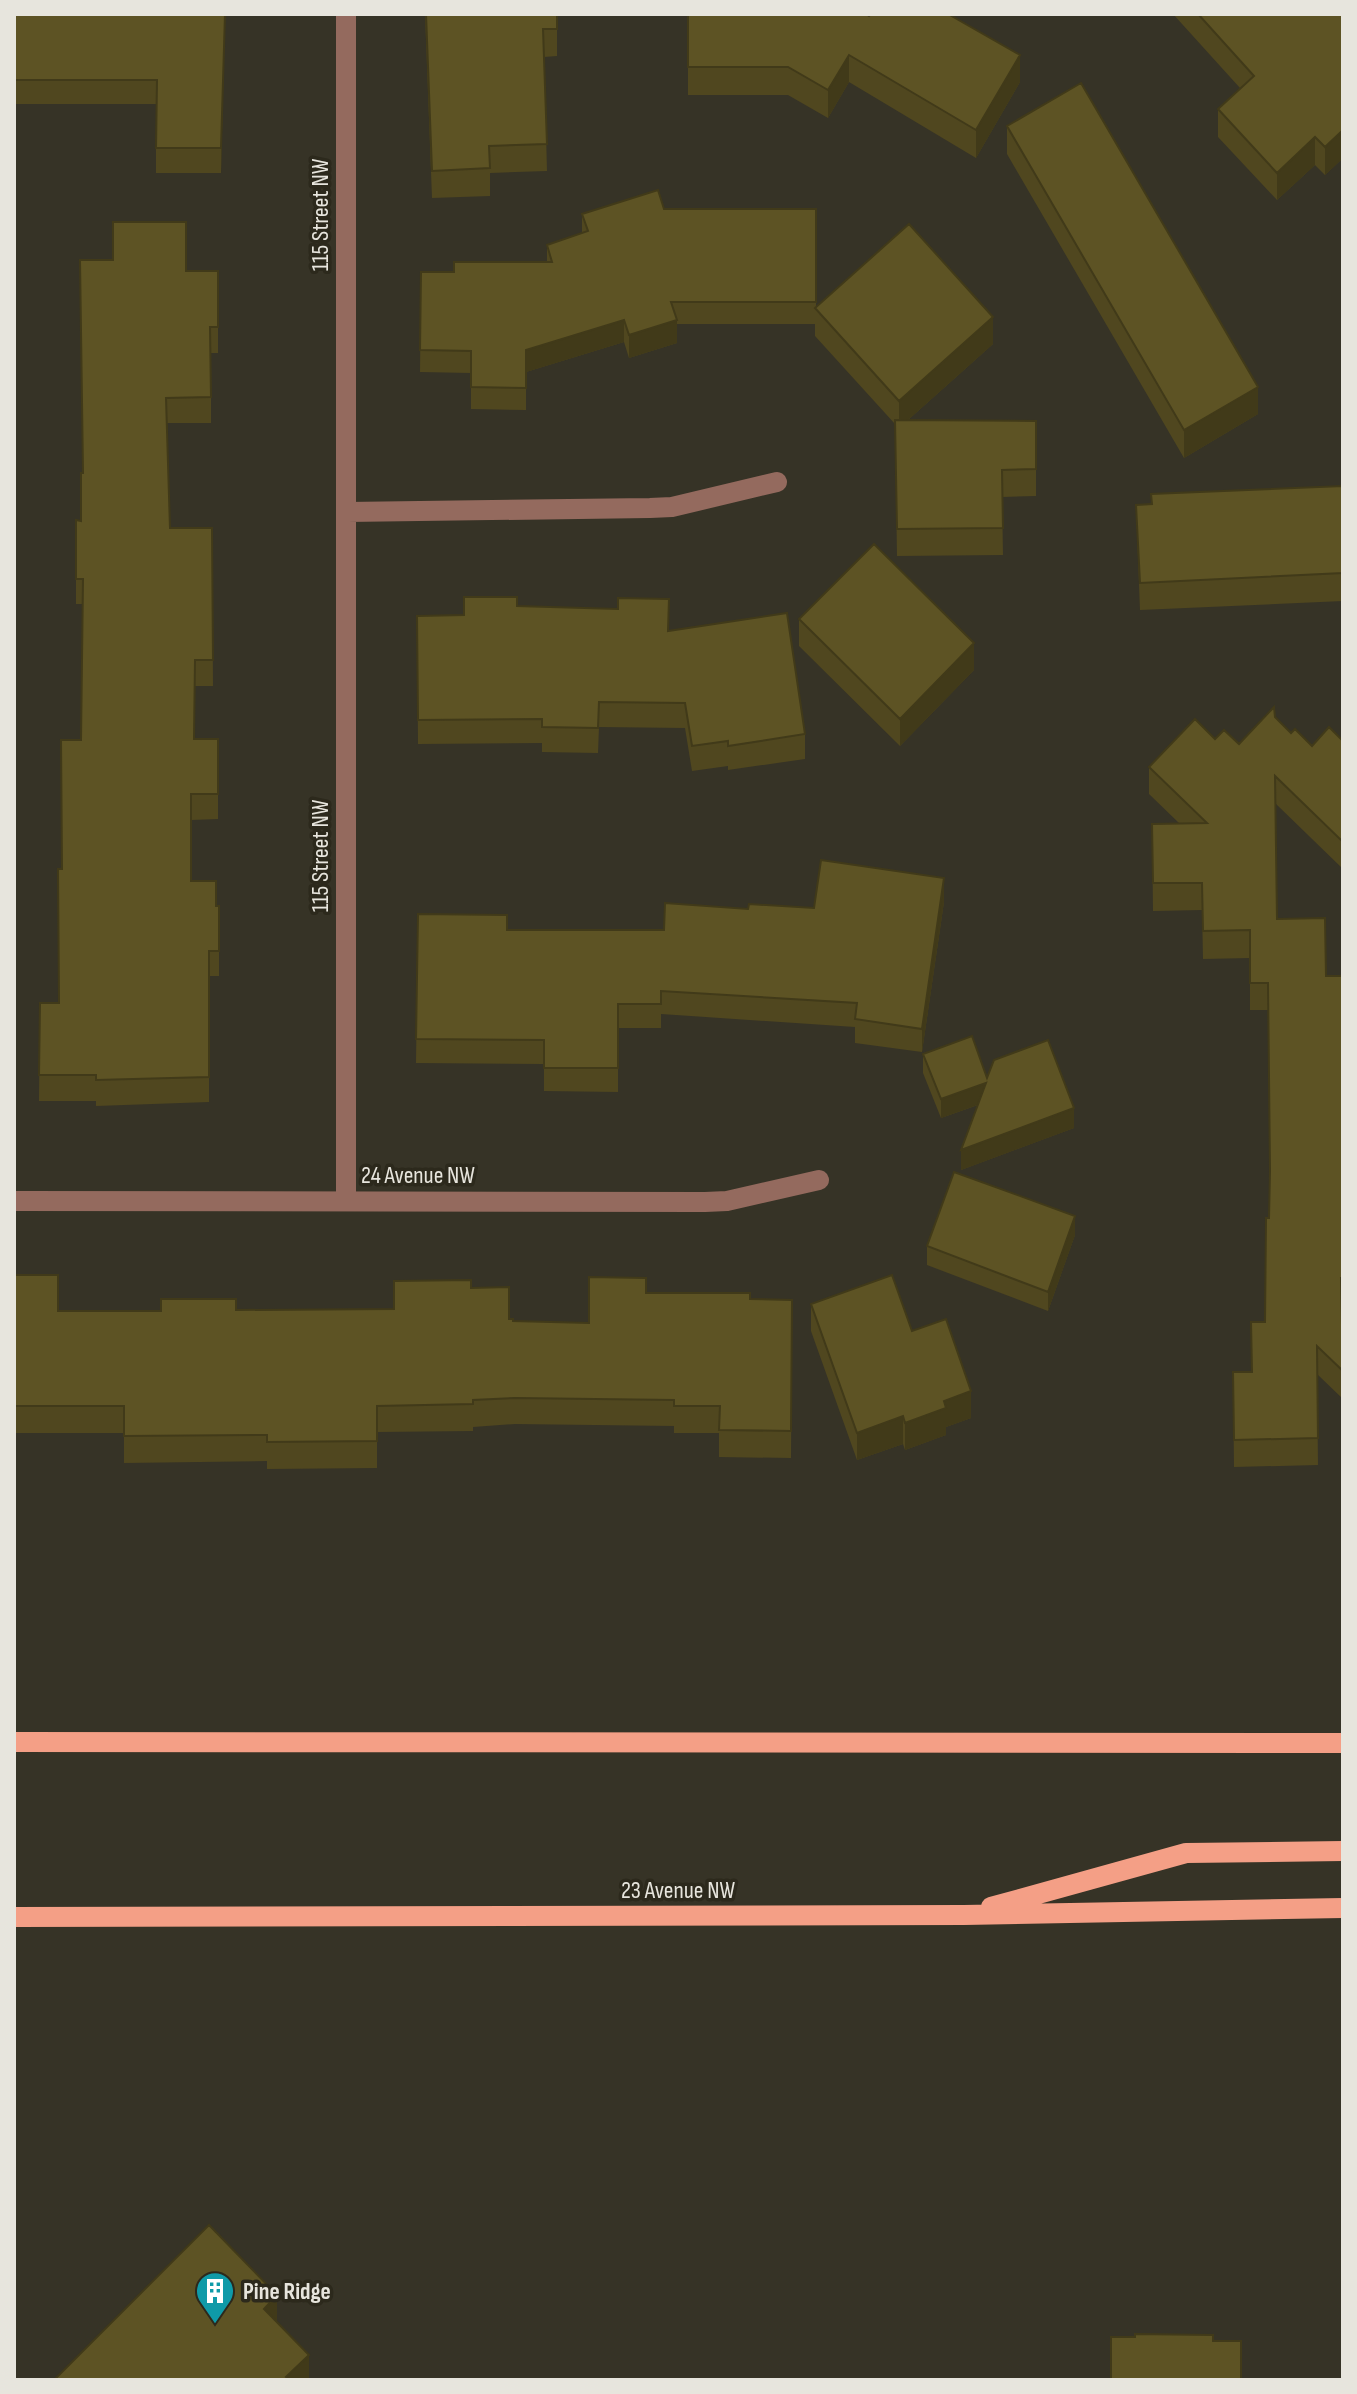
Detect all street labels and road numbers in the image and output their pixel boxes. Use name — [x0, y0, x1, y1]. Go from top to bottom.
street label: 115 Street NW — [306, 158, 335, 271]
street label: 115 Street NW — [306, 799, 335, 912]
street label: 24 Avenue NW — [361, 1161, 475, 1190]
street label: 23 Avenue NW — [621, 1876, 735, 1905]

